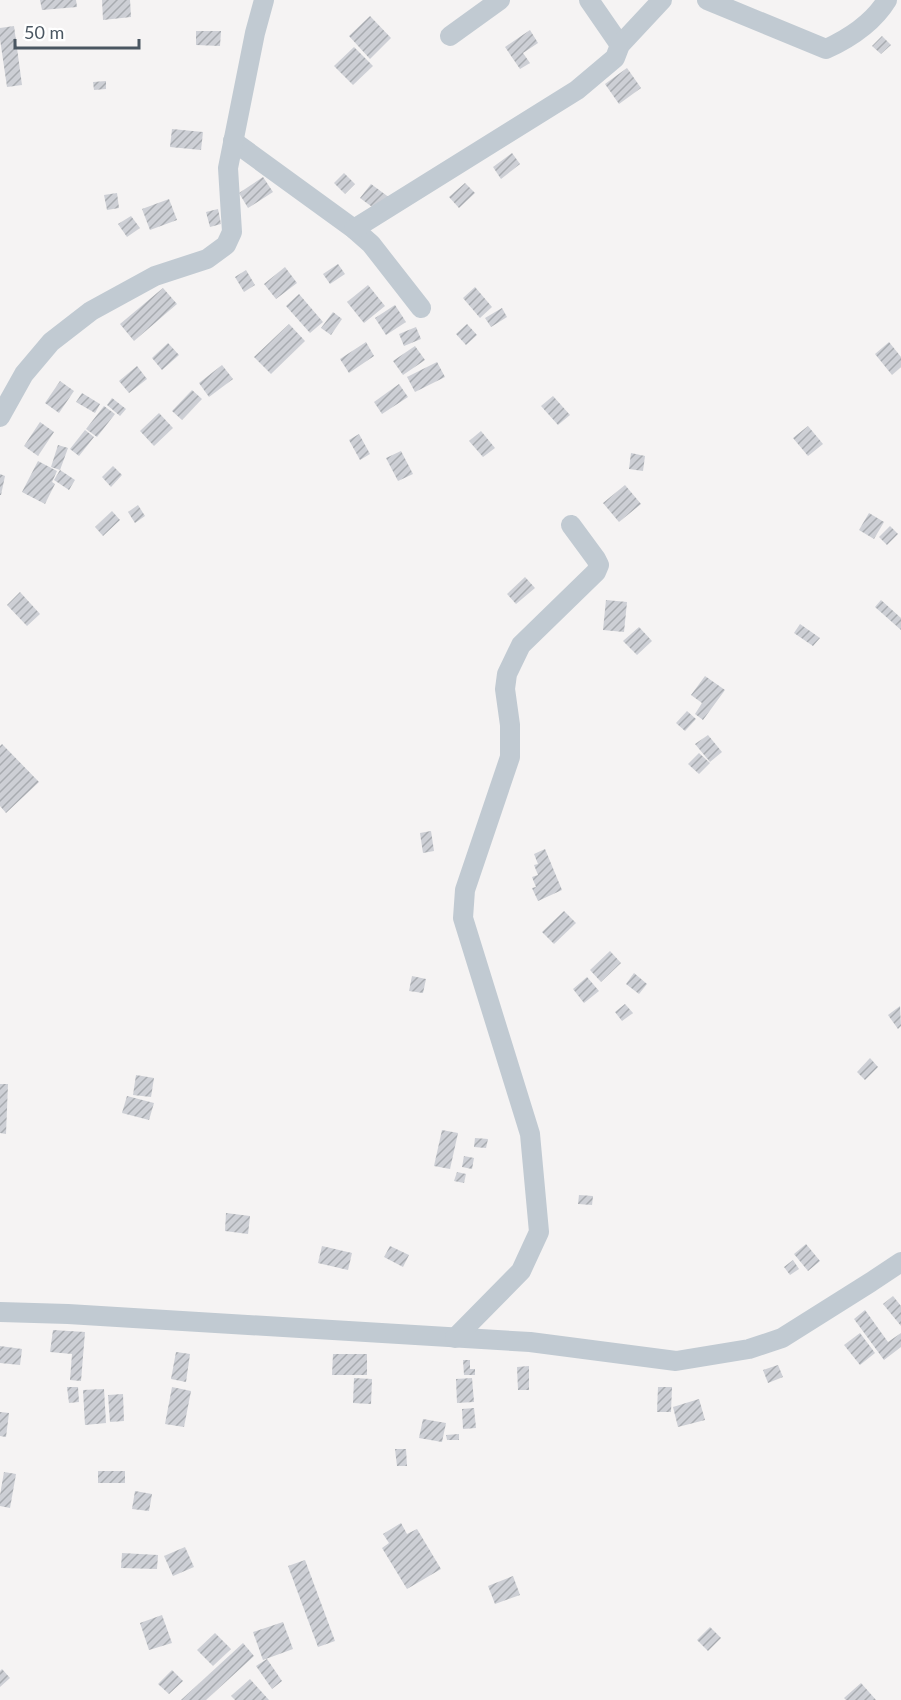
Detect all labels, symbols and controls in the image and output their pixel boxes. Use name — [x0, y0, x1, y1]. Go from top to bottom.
scale bar — [15, 12, 140, 50]
text: 50 m — [24, 21, 64, 43]

